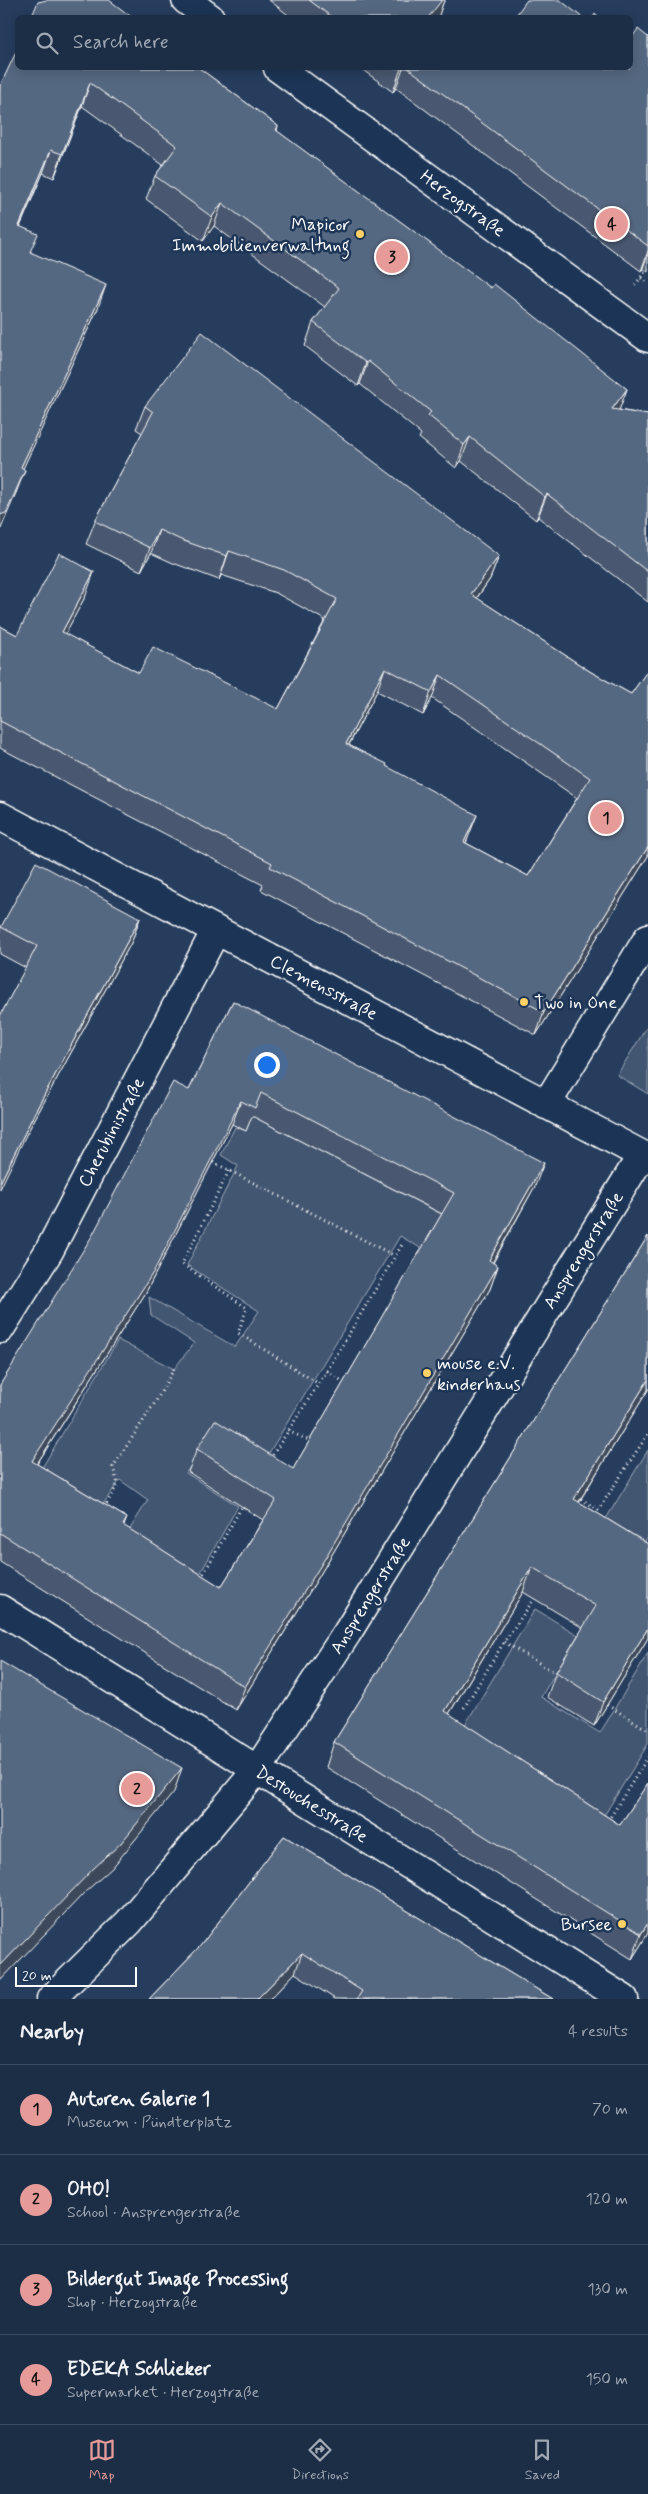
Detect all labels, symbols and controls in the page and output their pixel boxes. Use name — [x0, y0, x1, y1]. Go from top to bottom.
search box — [15, 15, 633, 70]
icon: search — [33, 29, 61, 57]
text: Search here — [73, 30, 169, 55]
street label: Herzogstraße — [415, 165, 510, 243]
pin: 4 — [596, 205, 628, 243]
place label: Mapicor Immobilienverwaltung — [172, 213, 350, 260]
marker: Mapicor Immobilienverwaltung — [354, 228, 366, 240]
pin: 3 — [376, 238, 408, 276]
pin: 1 — [590, 799, 622, 837]
street label: Clemensstraße — [265, 949, 382, 1026]
place label: Two in One — [534, 991, 617, 1015]
marker: Two in One — [518, 996, 530, 1008]
your location — [254, 1052, 280, 1078]
street label: Cherubinistraße — [73, 1073, 151, 1191]
street label: Ansprengerstraße — [538, 1187, 631, 1314]
place label: mouse e.V. kinderhaus — [437, 1352, 521, 1397]
marker: mouse e.V. kinderhaus — [421, 1367, 433, 1379]
street label: Ansprengerstraße — [325, 1532, 418, 1659]
street label: Destouchesstraße — [251, 1761, 372, 1849]
pin: 2 — [121, 1770, 153, 1808]
place label: Bursee — [561, 1913, 612, 1937]
marker: Bursee — [616, 1918, 628, 1930]
scale bar — [15, 1964, 138, 1987]
text: 20 m — [22, 1967, 52, 1985]
text: Nearby — [20, 2018, 84, 2046]
text: 4 results — [568, 2021, 628, 2042]
text: Autoren Galerie 1 — [67, 2087, 210, 2112]
text: 1 — [32, 2099, 40, 2120]
text: 70 m — [592, 2099, 628, 2120]
text: Museum · Pündterplatz — [67, 2112, 232, 2133]
text: OHO! — [67, 2177, 110, 2202]
text: 2 — [32, 2189, 40, 2210]
text: 120 m — [586, 2189, 628, 2210]
text: School · Ansprengerstraße — [67, 2202, 240, 2223]
text: Bildergut Image Processing — [67, 2267, 289, 2292]
text: 3 — [32, 2279, 40, 2300]
text: 130 m — [587, 2279, 628, 2300]
text: Shop · Herzogstraße — [67, 2292, 198, 2313]
text: EDEKA Schlieker — [67, 2357, 211, 2382]
text: 4 — [31, 2369, 41, 2390]
text: 150 m — [586, 2369, 628, 2390]
text: Supermarket · Herzogstraße — [67, 2382, 260, 2403]
tab: Map — [88, 2436, 116, 2484]
tab: Directions — [292, 2436, 349, 2484]
tab: Saved — [525, 2436, 560, 2484]

